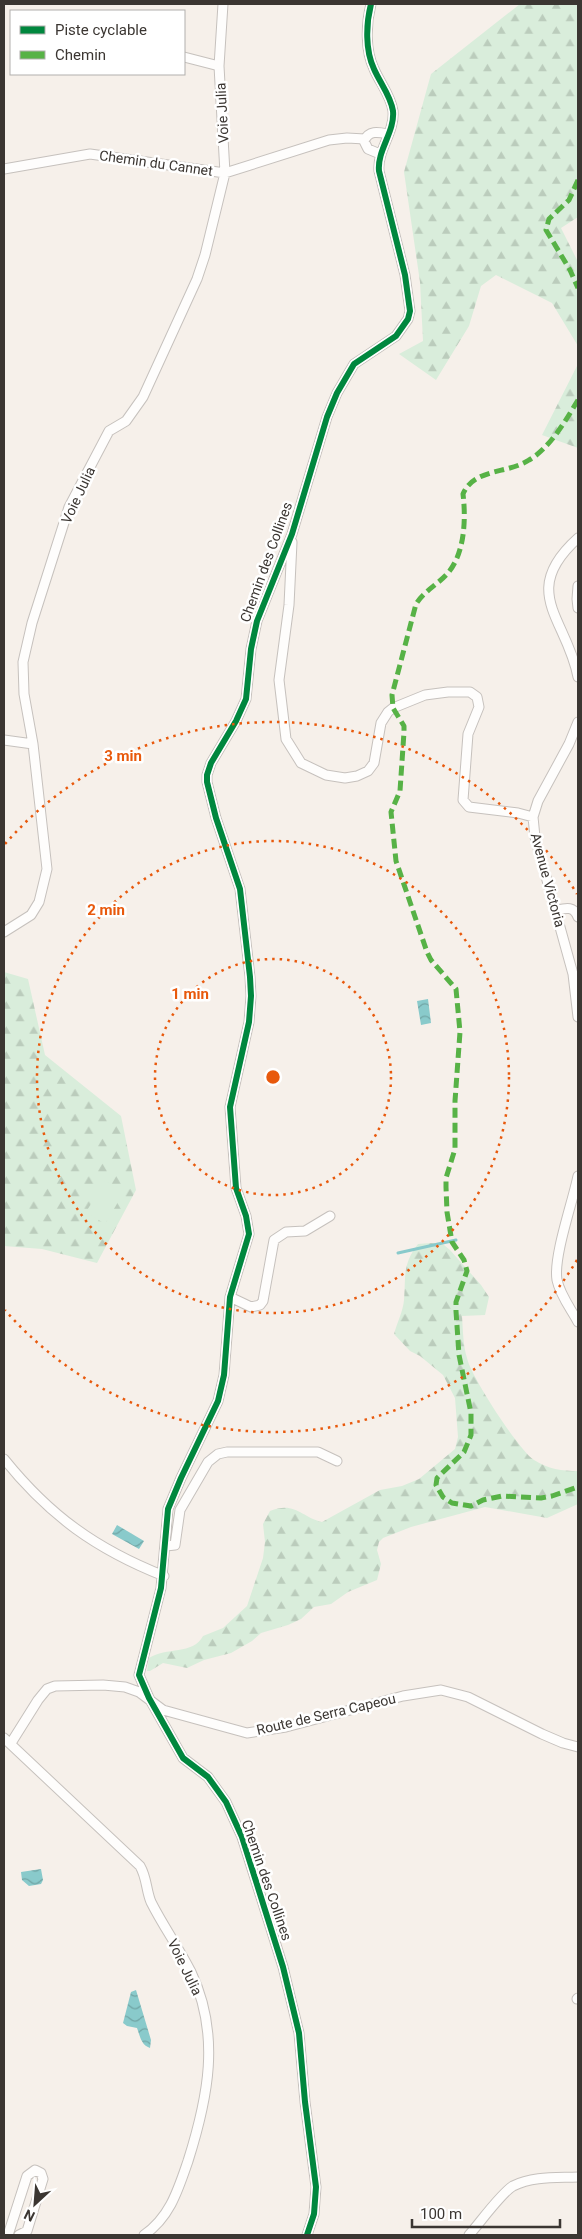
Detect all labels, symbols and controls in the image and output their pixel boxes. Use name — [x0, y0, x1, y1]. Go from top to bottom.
legend — [10, 10, 185, 75]
text: Piste cyclable — [55, 21, 147, 39]
text: Chemin — [55, 46, 106, 64]
street label: Voie Julia — [212, 82, 232, 144]
street label: Chemin du Cannet — [98, 147, 214, 179]
street label: Voie Julia — [58, 464, 98, 526]
street label: Chemin des Collines — [237, 500, 295, 624]
text: 3 min — [104, 747, 142, 765]
street label: Avenue Victoria — [528, 831, 568, 929]
text: 2 min — [87, 901, 125, 919]
text: 1 min — [171, 985, 209, 1003]
centre of rings — [264, 1068, 282, 1086]
street label: Route de Serra Capeou — [255, 1690, 397, 1738]
street label: Chemin des Collines — [239, 1817, 295, 1943]
street label: Voie Julia — [164, 1936, 206, 1998]
north arrow — [10, 2179, 60, 2229]
scale bar — [412, 2196, 560, 2228]
text: 100 m — [420, 2205, 462, 2223]
text: N — [21, 2206, 37, 2225]

